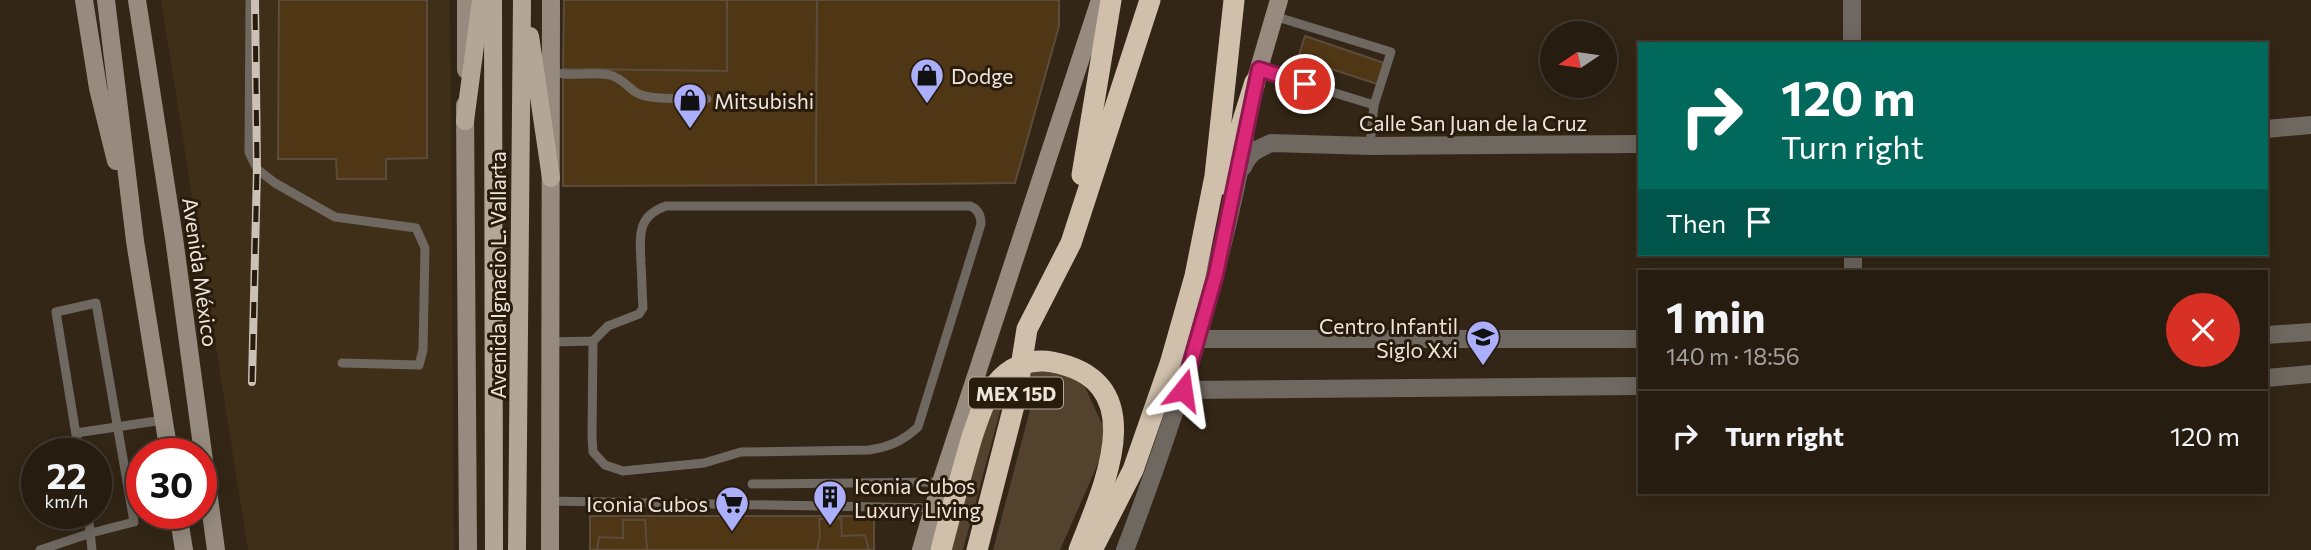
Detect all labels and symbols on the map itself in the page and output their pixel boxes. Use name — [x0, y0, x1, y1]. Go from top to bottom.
north arrow — [1540, 21, 1617, 98]
pin — [1275, 54, 1335, 114]
shop icon: Dodge — [908, 56, 946, 105]
place label: Dodge — [951, 63, 1013, 88]
shop icon: Mitsubishi — [671, 81, 709, 130]
place label: Mitsubishi — [714, 88, 814, 113]
street label: Calle San Juan de la Cruz — [1359, 110, 1587, 135]
street label: Avenida Ignacio L. Vallarta — [485, 151, 510, 399]
street label: Avenida México — [178, 196, 224, 348]
place label: Centro Infantil Siglo Xxi — [1319, 313, 1458, 362]
school or university icon: Centro Infantil Siglo Xxi — [1464, 318, 1502, 367]
position arrow — [1146, 353, 1220, 427]
road number: MEX 15D — [969, 378, 1063, 408]
speed limit sign: 30 — [126, 438, 217, 529]
place label: Iconia Cubos Luxury Living — [854, 473, 981, 522]
building icon: Iconia Cubos Luxury Living — [811, 478, 849, 527]
supermarket icon: Iconia Cubos — [713, 484, 751, 533]
place label: Iconia Cubos — [586, 491, 708, 516]

